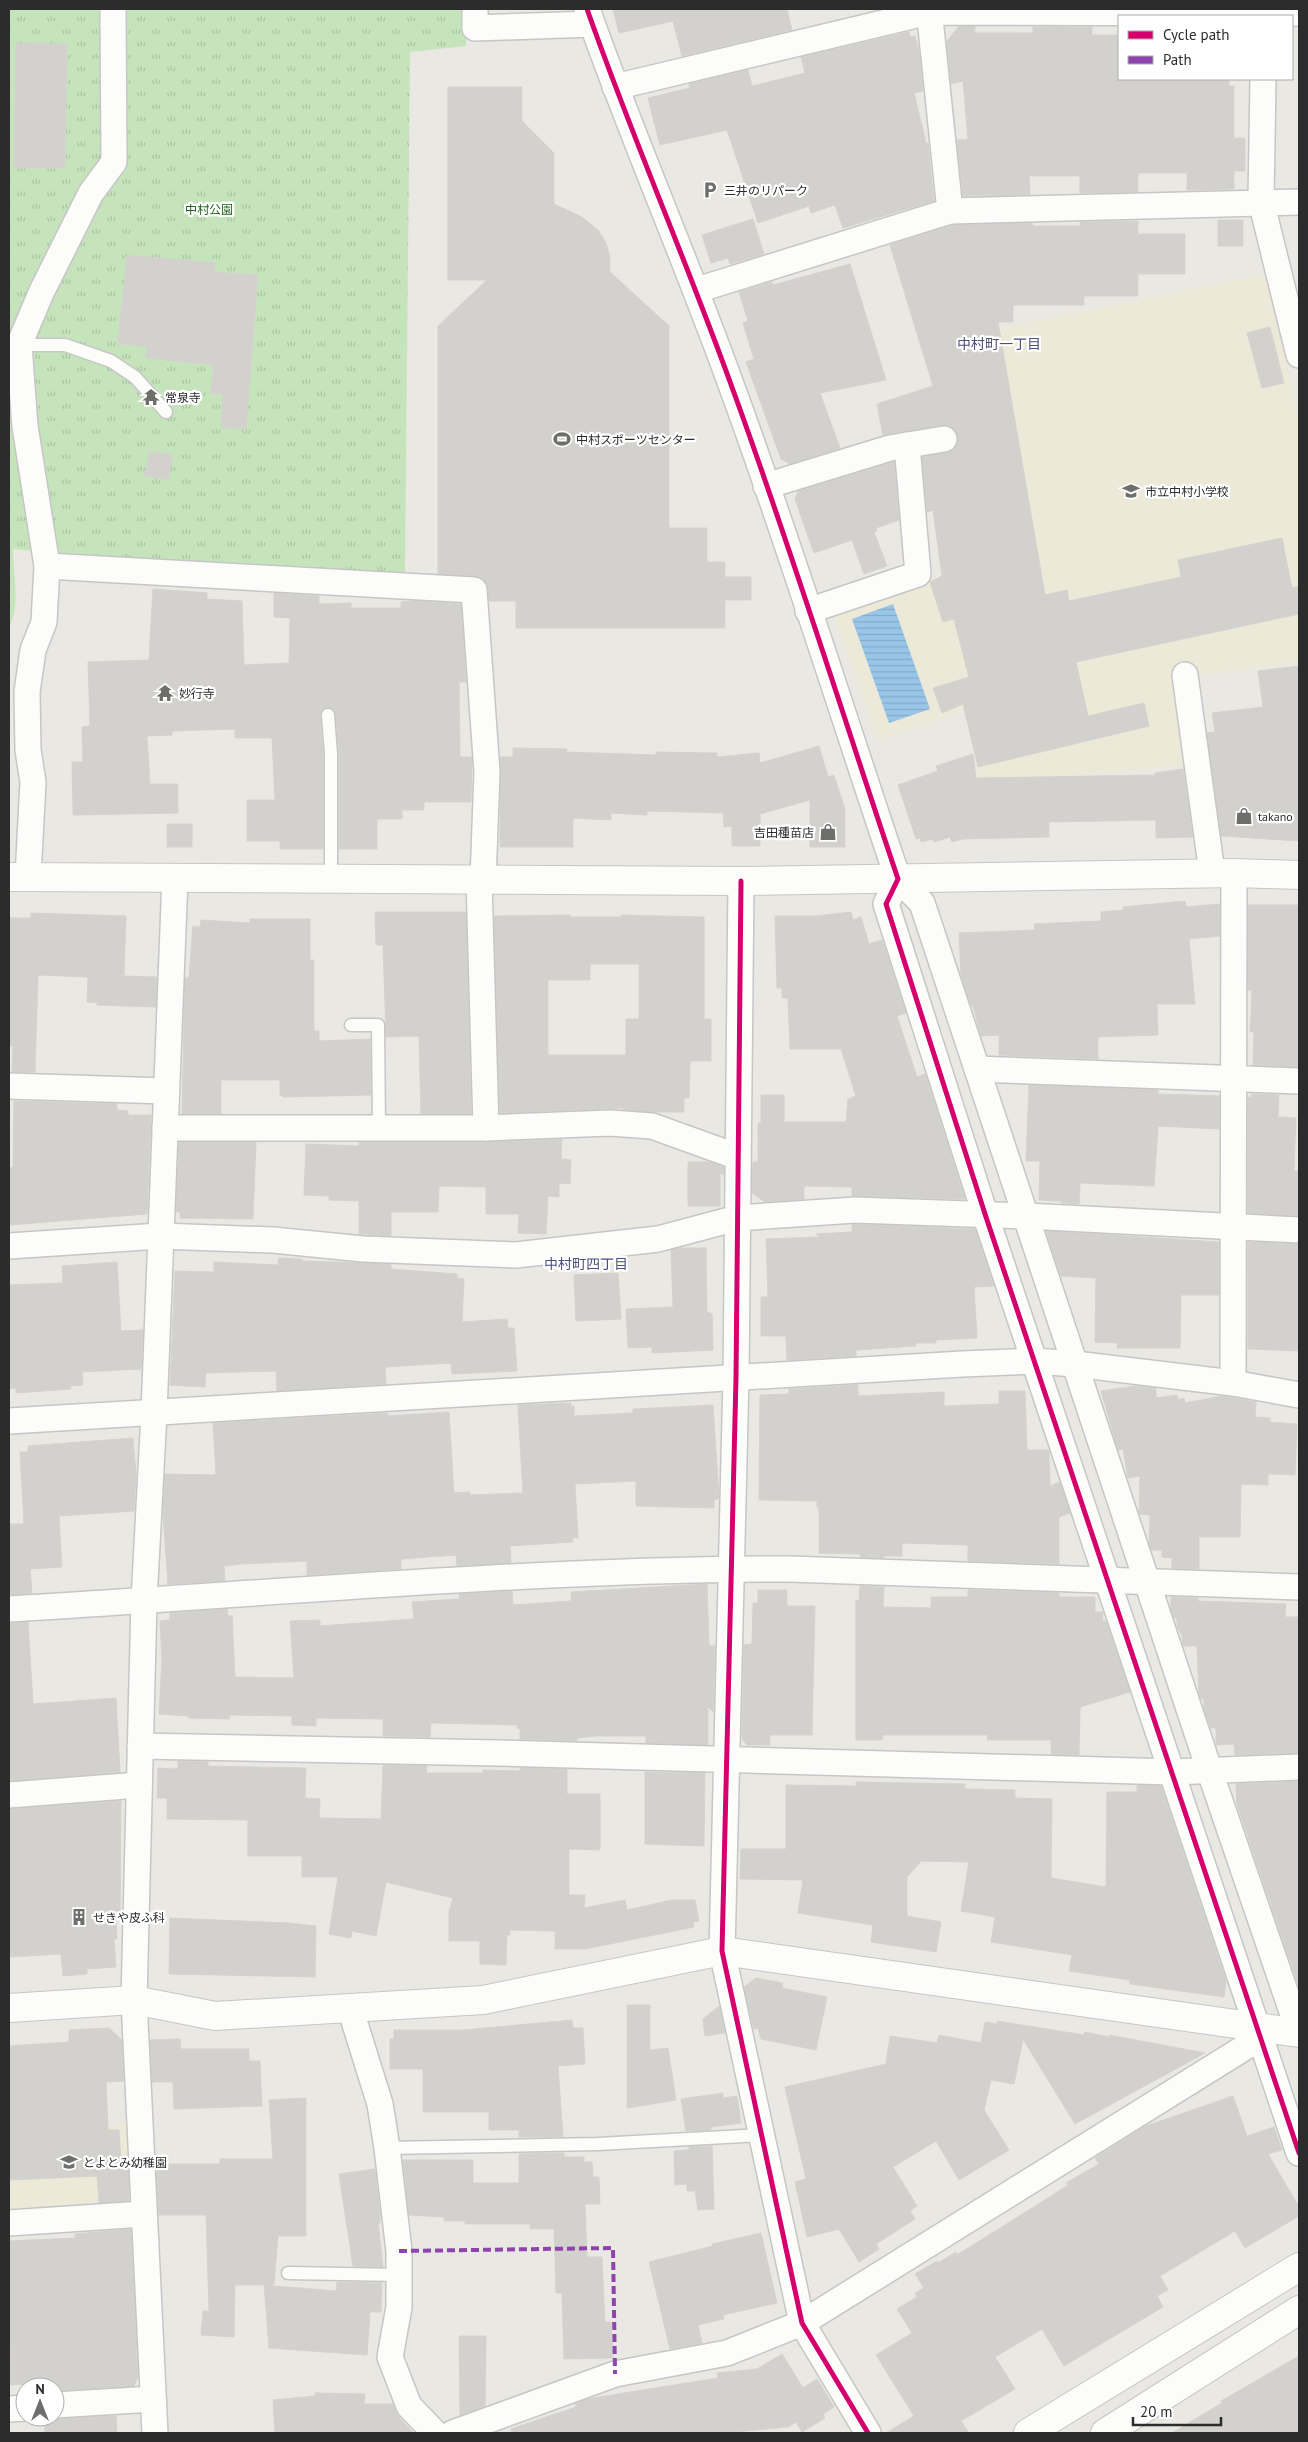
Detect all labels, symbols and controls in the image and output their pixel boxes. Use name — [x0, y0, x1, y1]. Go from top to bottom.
legend — [1118, 15, 1293, 80]
text: Cycle path — [1163, 25, 1229, 44]
text: Path — [1163, 50, 1192, 69]
parking icon: 三井のリパーク — [700, 180, 720, 200]
place label: 三井のリパーク — [724, 183, 808, 198]
park label: 中村公園 — [185, 202, 233, 217]
district label: 中村町一丁目 — [957, 335, 1041, 353]
temple icon: 常泉寺 — [141, 387, 161, 407]
place label: 常泉寺 — [165, 390, 201, 405]
sports icon: 中村スポーツセンター — [552, 429, 572, 449]
place label: 中村スポーツセンター — [576, 432, 696, 447]
school or university icon: 市立中村小学校 — [1121, 481, 1141, 501]
place label: 市立中村小学校 — [1145, 484, 1229, 499]
temple icon: 妙行寺 — [155, 683, 175, 703]
place label: 妙行寺 — [179, 686, 215, 701]
shop icon: takano — [1234, 806, 1254, 826]
place label: takano — [1258, 809, 1293, 824]
shop icon: 吉田種苗店 — [818, 822, 838, 842]
place label: 吉田種苗店 — [754, 825, 814, 840]
district label: 中村町四丁目 — [544, 1255, 628, 1273]
building icon: せきや皮ふ科 — [69, 1907, 89, 1927]
place label: せきや皮ふ科 — [93, 1910, 165, 1925]
school or university icon: とよとみ幼稚園 — [59, 2152, 79, 2172]
place label: とよとみ幼稚園 — [83, 2155, 167, 2170]
north arrow — [15, 2377, 65, 2427]
text: N — [35, 2380, 45, 2398]
scale bar — [1133, 2394, 1220, 2426]
text: 20 m — [1140, 2402, 1173, 2421]

